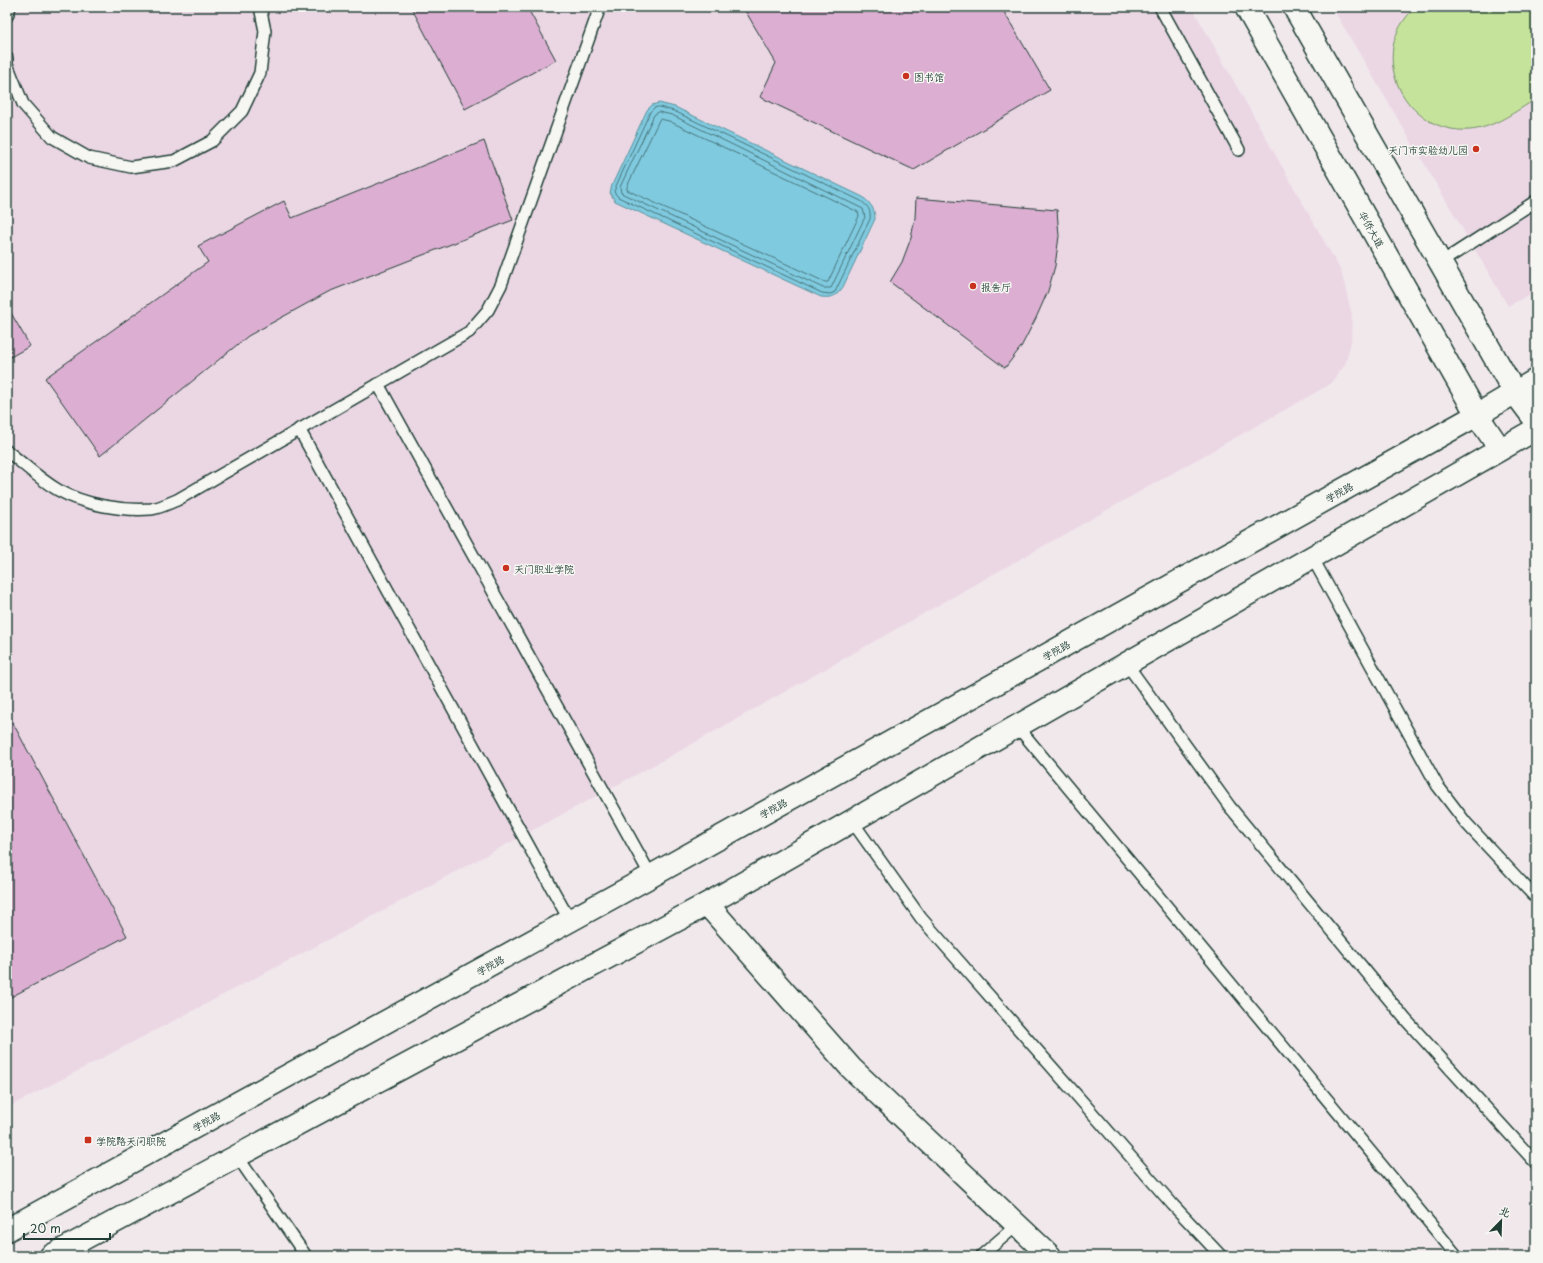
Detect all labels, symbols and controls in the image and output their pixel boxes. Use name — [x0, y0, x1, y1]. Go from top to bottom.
place label: 图书馆 — [914, 69, 944, 84]
marker: 图书馆 — [901, 71, 911, 81]
place label: 天门市实验幼儿园 — [1388, 142, 1468, 157]
marker: 天门市实验幼儿园 — [1471, 144, 1481, 154]
street label: 华侨大道 — [1356, 208, 1388, 250]
place label: 报告厅 — [981, 279, 1011, 294]
marker: 报告厅 — [968, 281, 978, 291]
street label: 学院路 — [1322, 478, 1356, 506]
place label: 天门职业学院 — [514, 561, 574, 576]
marker: 天门职业学院 — [501, 563, 511, 573]
street label: 学院路 — [1039, 636, 1073, 664]
street label: 学院路 — [756, 794, 790, 822]
street label: 学院路 — [473, 951, 507, 979]
street label: 学院路 — [189, 1107, 223, 1135]
place label: 学院路天门职院 — [96, 1133, 166, 1148]
marker: 学院路天门职院 — [83, 1135, 93, 1145]
north arrow — [1481, 1201, 1521, 1241]
text: 北 — [1497, 1201, 1513, 1221]
scale bar — [24, 1215, 110, 1241]
text: 20 m — [30, 1219, 61, 1237]

